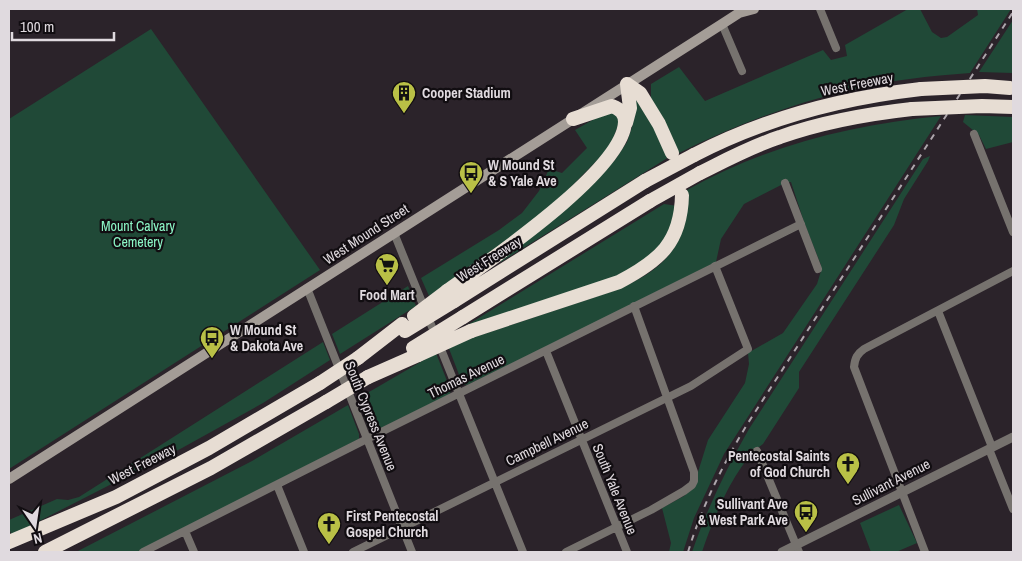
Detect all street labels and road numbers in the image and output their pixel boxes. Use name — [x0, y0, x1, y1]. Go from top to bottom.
street label: West Freeway — [819, 68, 895, 100]
street label: West Mound Street — [320, 200, 412, 268]
street label: West Freeway — [453, 232, 525, 286]
street label: Thomas Avenue — [425, 350, 507, 402]
street label: South Cypress Avenue — [341, 359, 401, 473]
street label: Campbell Avenue — [503, 414, 591, 470]
street label: West Freeway — [105, 439, 179, 489]
street label: South Yale Avenue — [589, 441, 641, 537]
street label: Sullivant Avenue — [849, 455, 933, 509]

